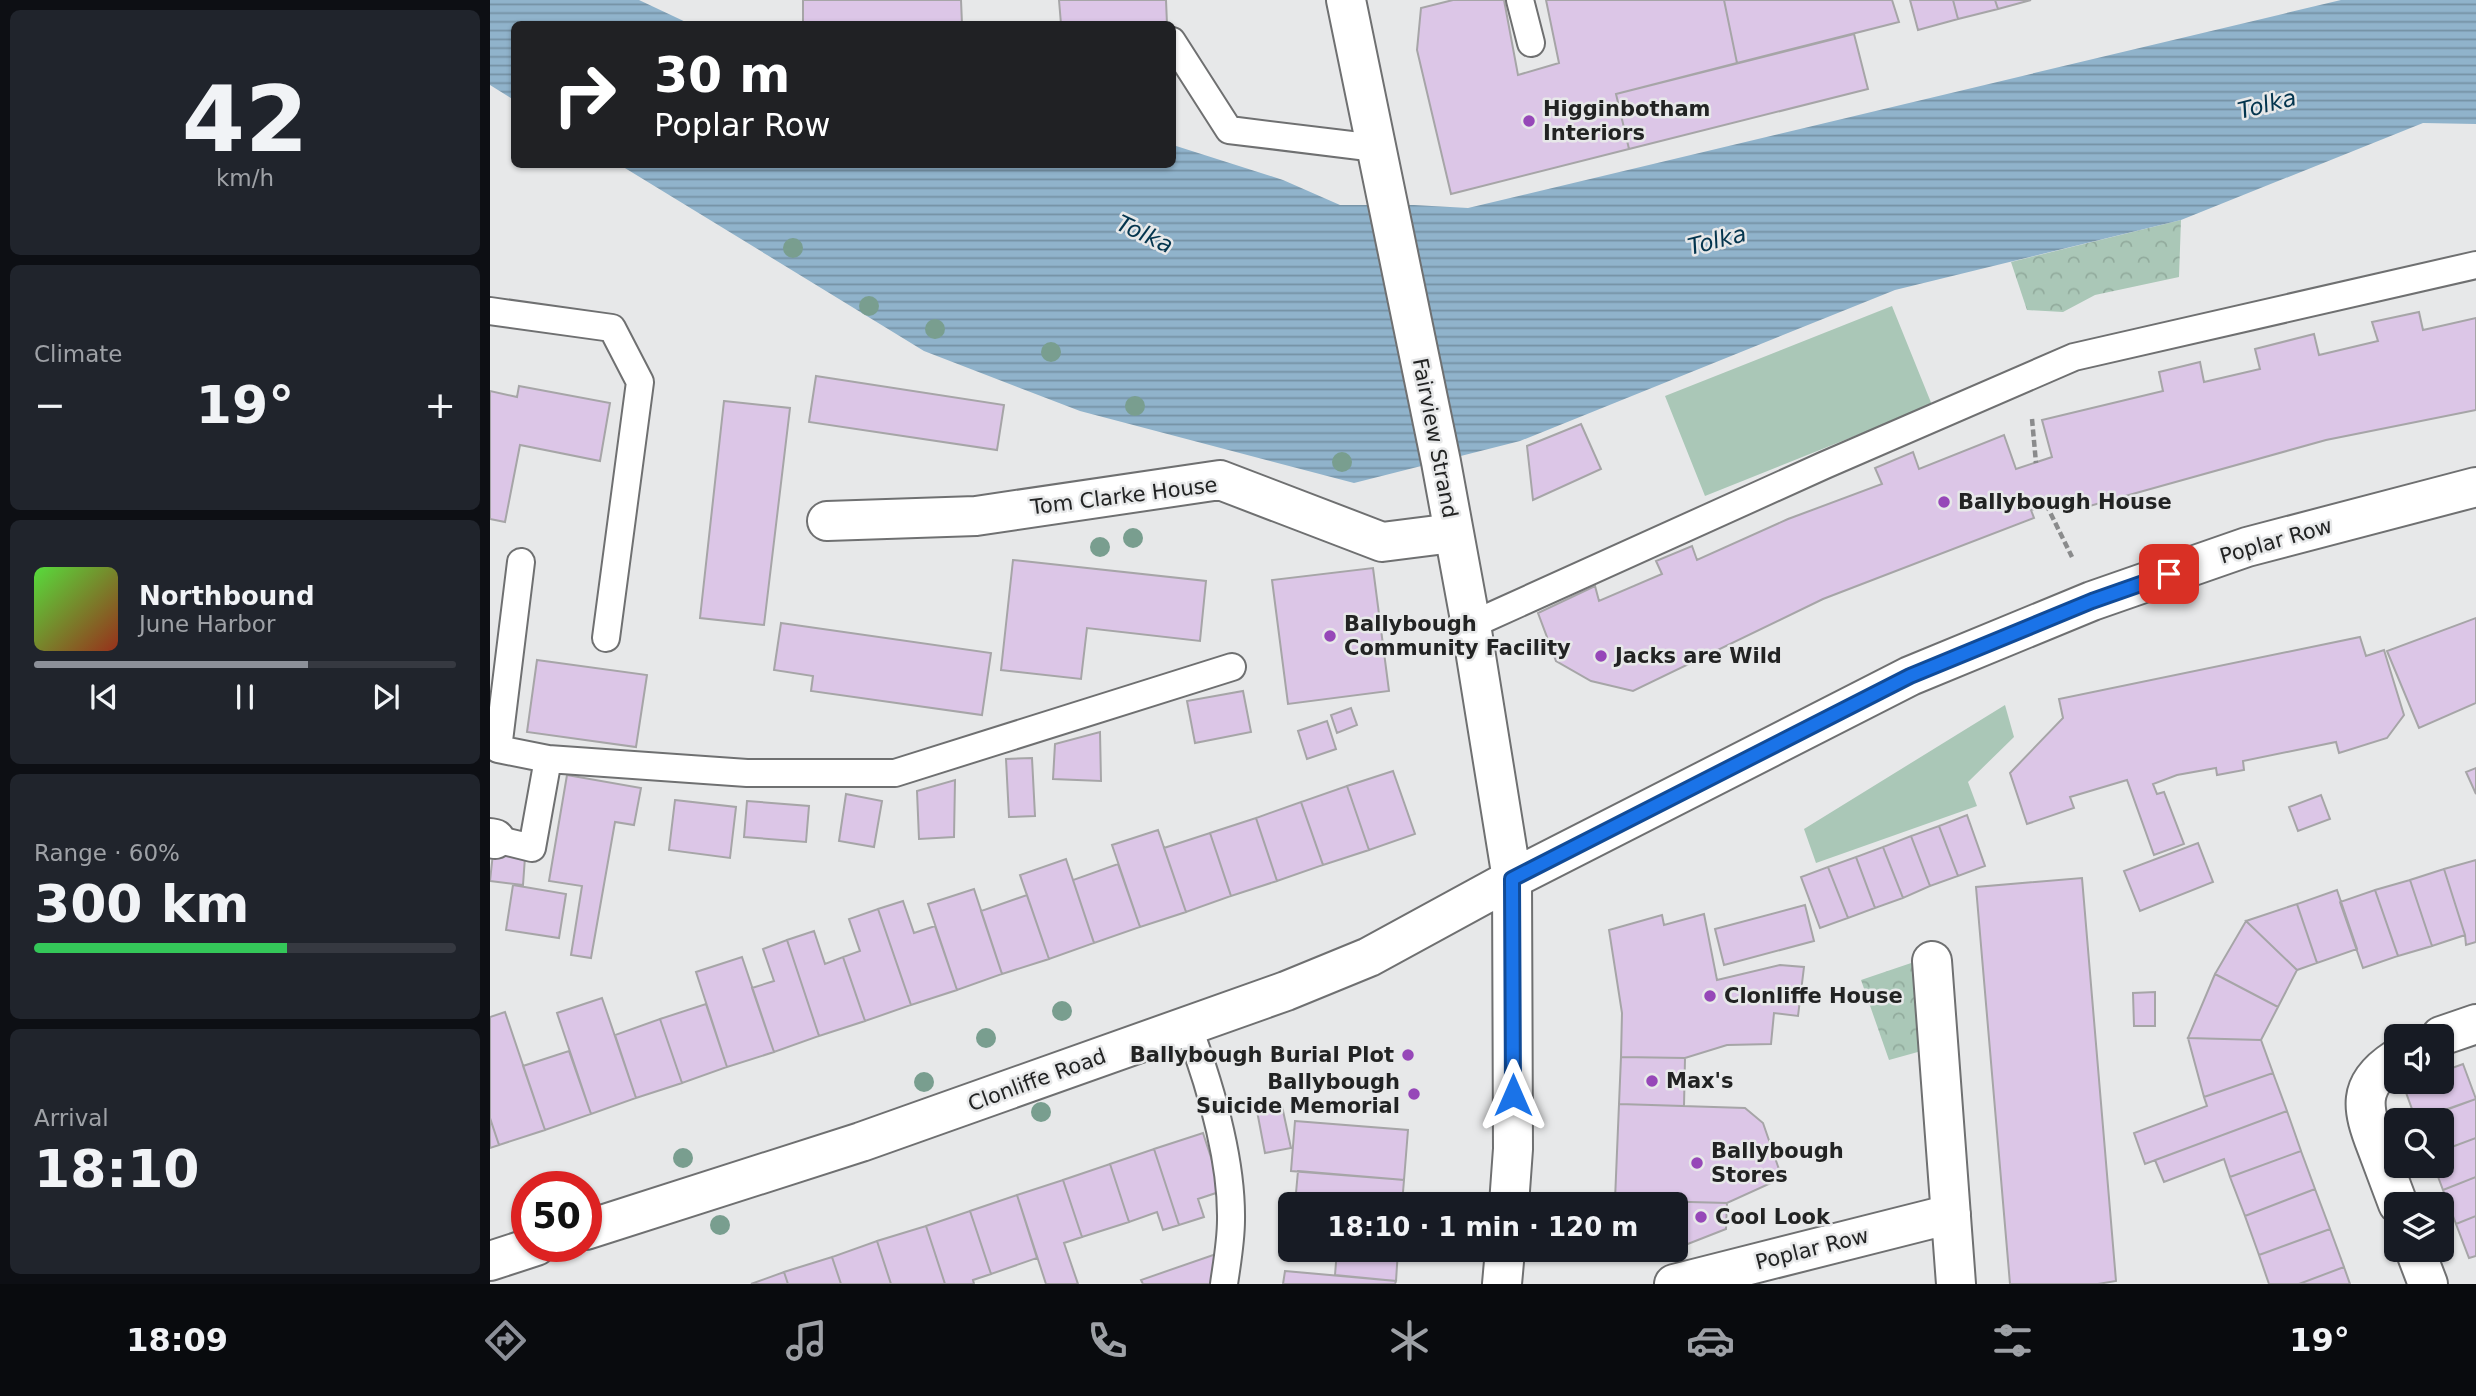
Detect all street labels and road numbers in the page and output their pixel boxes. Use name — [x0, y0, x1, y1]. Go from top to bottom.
street label: Fairview Strand — [1408, 356, 1462, 520]
street label: Tom Clarke House — [1028, 473, 1219, 519]
street label: Poplar Row — [2217, 514, 2335, 568]
street label: Clonliffe Road — [965, 1044, 1109, 1116]
street label: Poplar Row — [1753, 1223, 1871, 1275]

